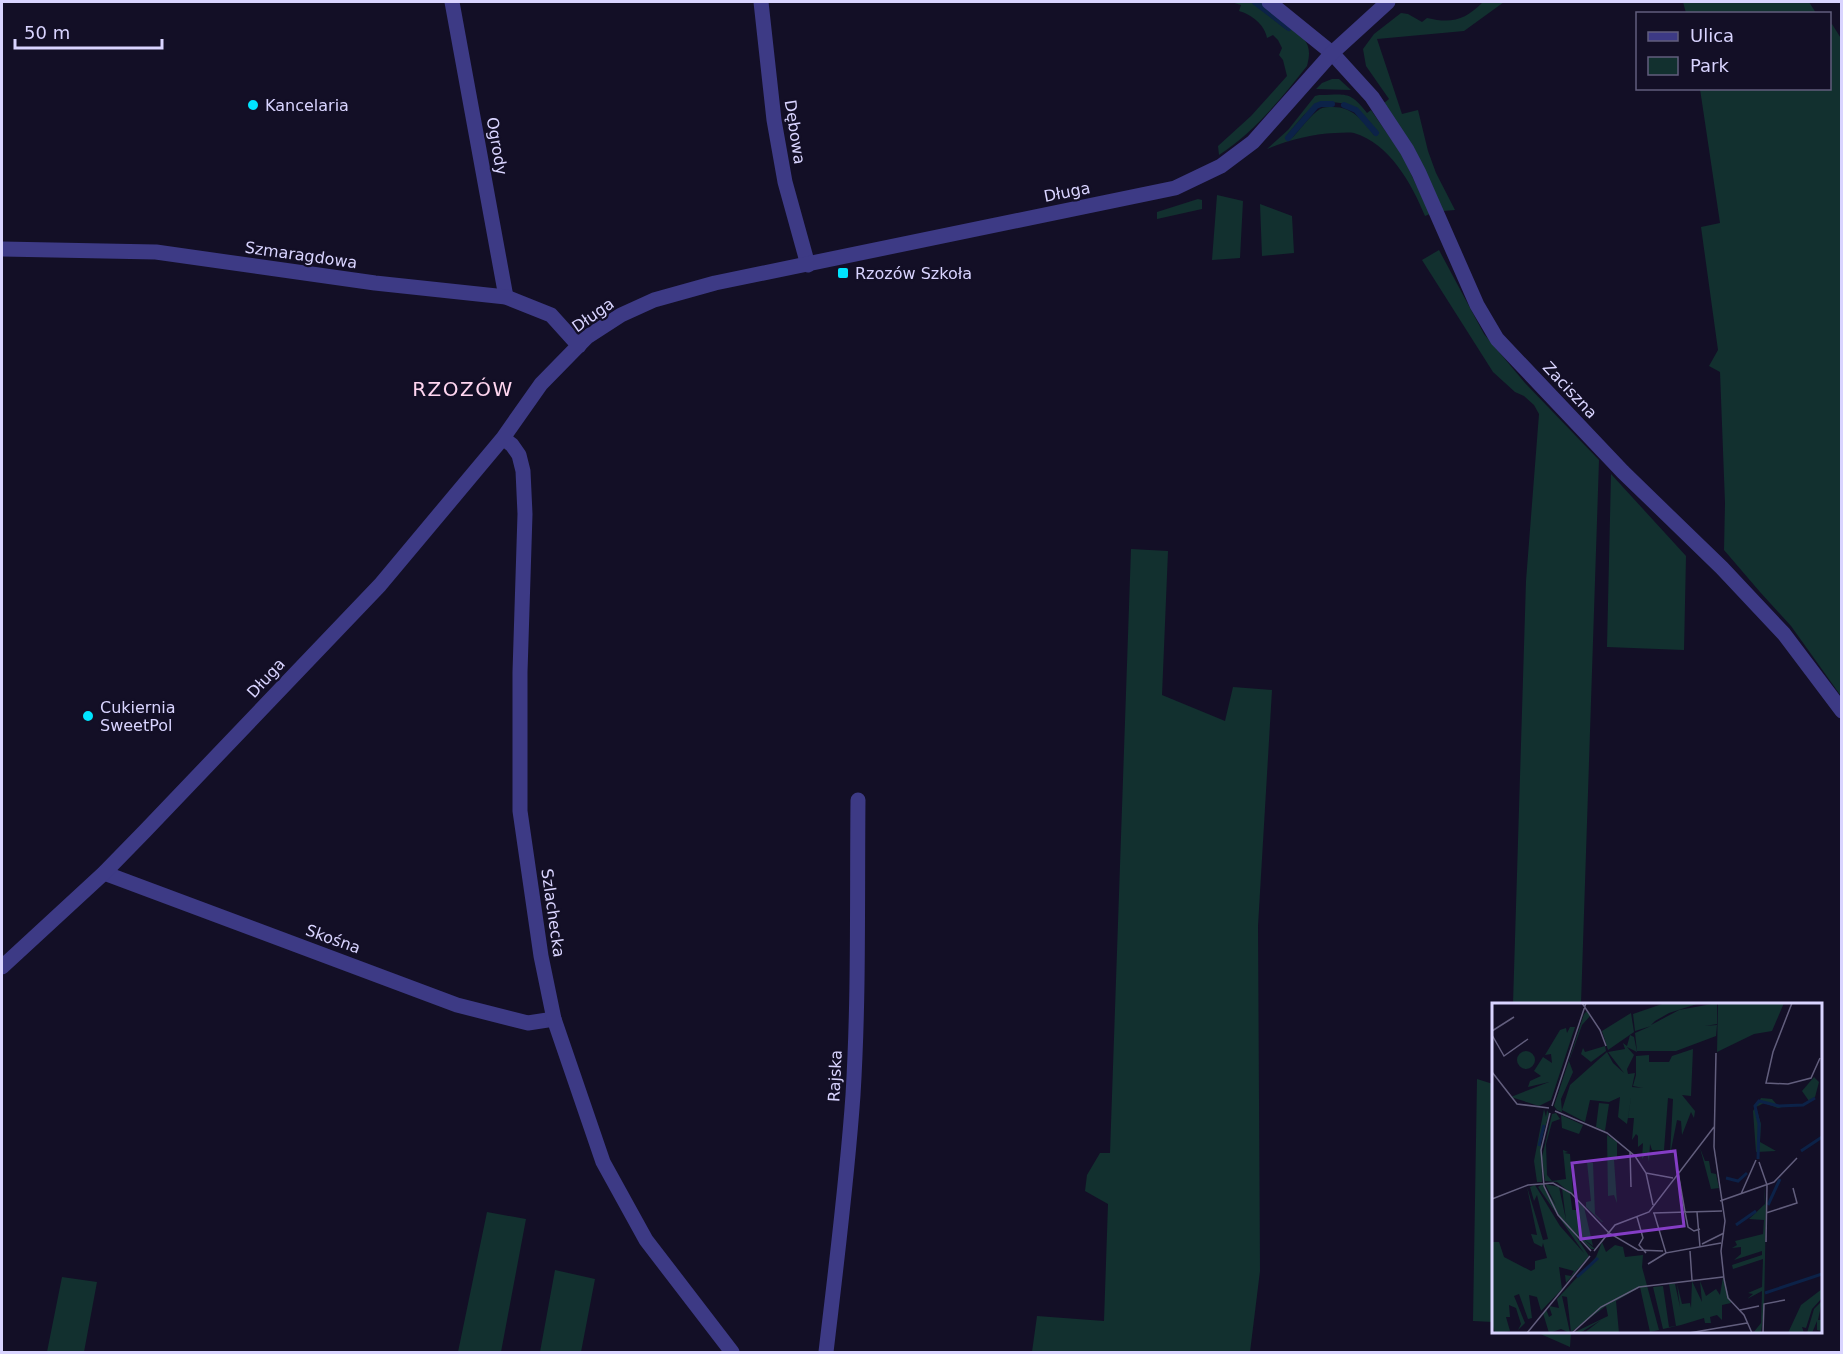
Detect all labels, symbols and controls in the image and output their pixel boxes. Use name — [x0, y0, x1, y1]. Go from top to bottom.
scale bar — [15, 12, 162, 50]
legend — [1636, 12, 1831, 90]
text: 50 m — [24, 22, 70, 43]
text: Ulica — [1690, 25, 1734, 46]
text: Park — [1690, 55, 1729, 76]
place label: Kancelaria — [265, 96, 349, 115]
marker: Kancelaria — [246, 98, 260, 112]
street label: Dębowa — [781, 98, 809, 166]
street label: Ogrody — [483, 116, 511, 176]
street label: Długa — [1042, 178, 1092, 206]
street label: Szmaragdowa — [244, 238, 358, 272]
place label: Rzozów Szkoła — [855, 264, 972, 283]
marker: Rzozów Szkoła — [836, 266, 850, 280]
street label: Długa — [568, 294, 618, 336]
street label: Zaciszna — [1539, 358, 1601, 422]
district label: RZOZÓW — [412, 377, 514, 401]
street label: Długa — [243, 654, 289, 702]
place label: Cukiernia SweetPol — [100, 698, 176, 735]
marker: Cukiernia SweetPol — [81, 709, 95, 723]
street label: Szlachecka — [537, 868, 569, 958]
street label: Skośna — [303, 920, 363, 958]
inset map — [1492, 1003, 1822, 1333]
street label: Rajska — [824, 1049, 846, 1103]

